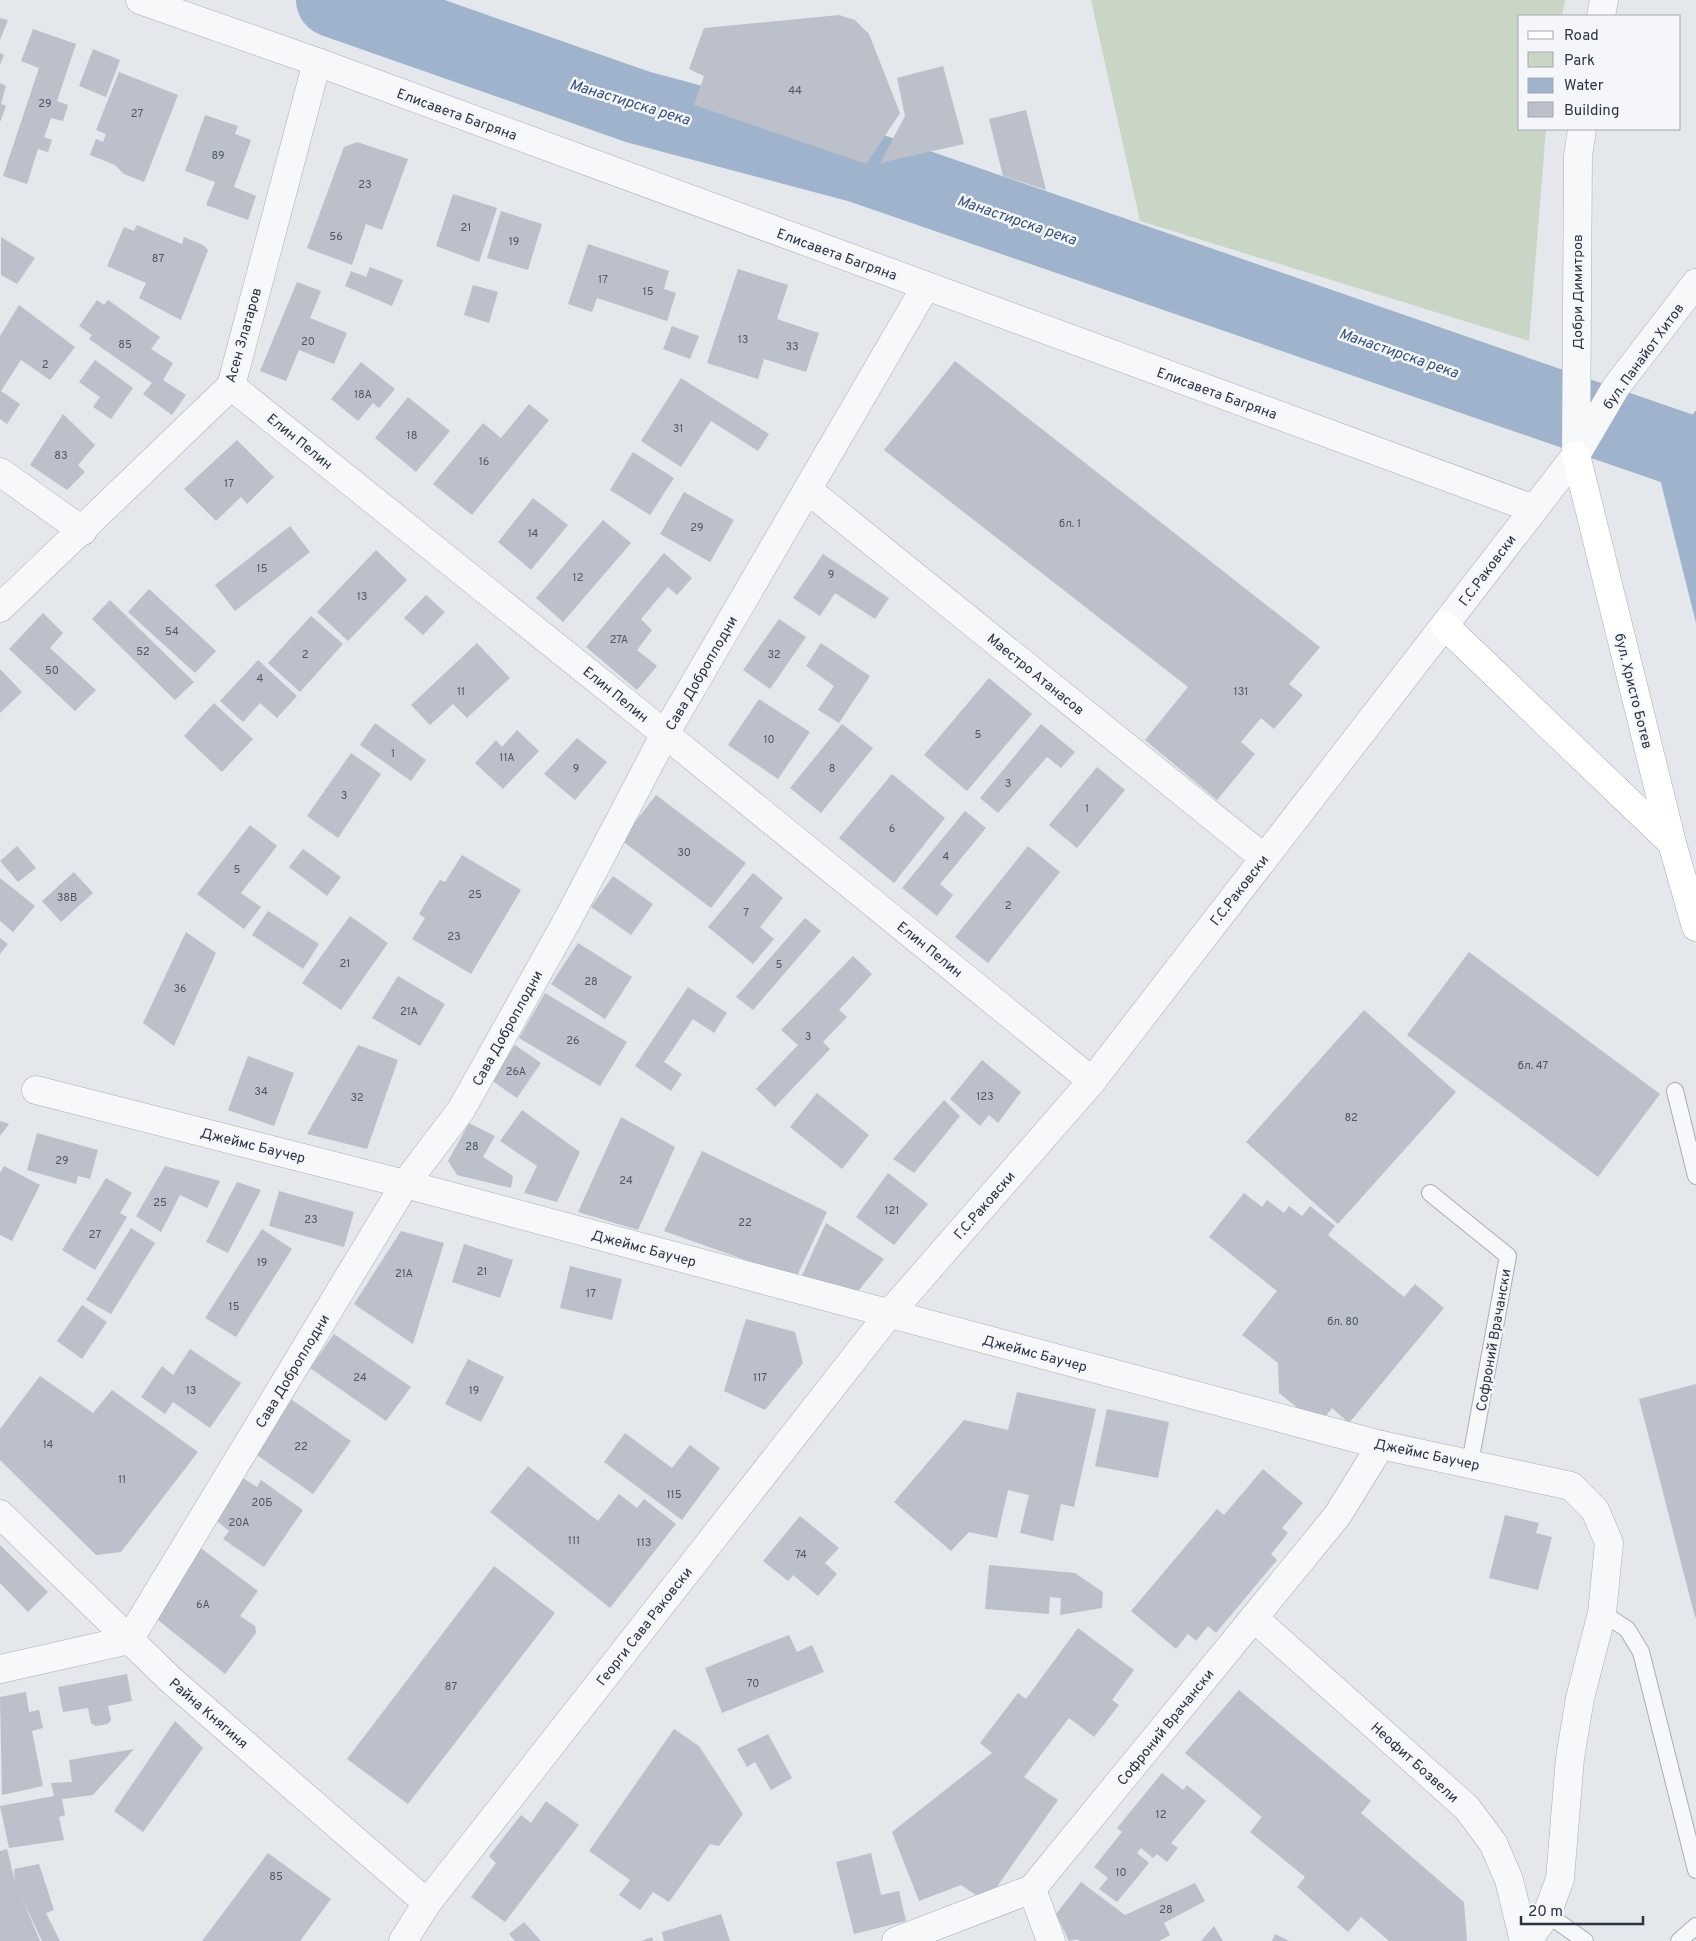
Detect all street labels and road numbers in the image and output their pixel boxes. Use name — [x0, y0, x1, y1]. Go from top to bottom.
street label: Елисавета Багряна — [394, 86, 519, 145]
street label: Елисавета Багряна — [774, 226, 899, 285]
street label: Добри Димитров — [1570, 234, 1587, 350]
street label: Асен Златаров — [223, 286, 266, 385]
street label: бул. Панайот Хитов — [1600, 300, 1688, 413]
street label: Елисавета Багряна — [1154, 365, 1279, 424]
street label: Елин Пелин — [263, 411, 335, 474]
street label: Г.С.Раковски — [1456, 532, 1521, 610]
street label: Сава Доброплодни — [663, 613, 742, 734]
street label: Маестро Атанасов — [983, 631, 1087, 720]
street label: бул. Христо Ботев — [1610, 632, 1655, 751]
street label: Елин Пелин — [579, 664, 651, 727]
street label: Г.С.Раковски — [1207, 852, 1273, 930]
street label: Елин Пелин — [893, 919, 965, 982]
street label: Сава Доброплодни — [469, 968, 547, 1089]
street label: Джеймс Баучер — [198, 1125, 307, 1168]
street label: Г.С.Раковски — [951, 1168, 1019, 1244]
street label: Джеймс Баучер — [590, 1227, 698, 1272]
street label: Софроний Врачански — [1474, 1268, 1515, 1413]
street label: Сава Доброплодни — [253, 1312, 334, 1432]
street label: Джеймс Баучер — [981, 1332, 1089, 1377]
street label: Джеймс Баучер — [1372, 1436, 1481, 1475]
street label: Георги Сава Раковски — [594, 1564, 697, 1690]
street label: Софроний Врачански — [1114, 1666, 1218, 1789]
street label: Райна Княгиня — [165, 1675, 251, 1753]
street label: Неофит Бозвели — [1367, 1719, 1461, 1807]

